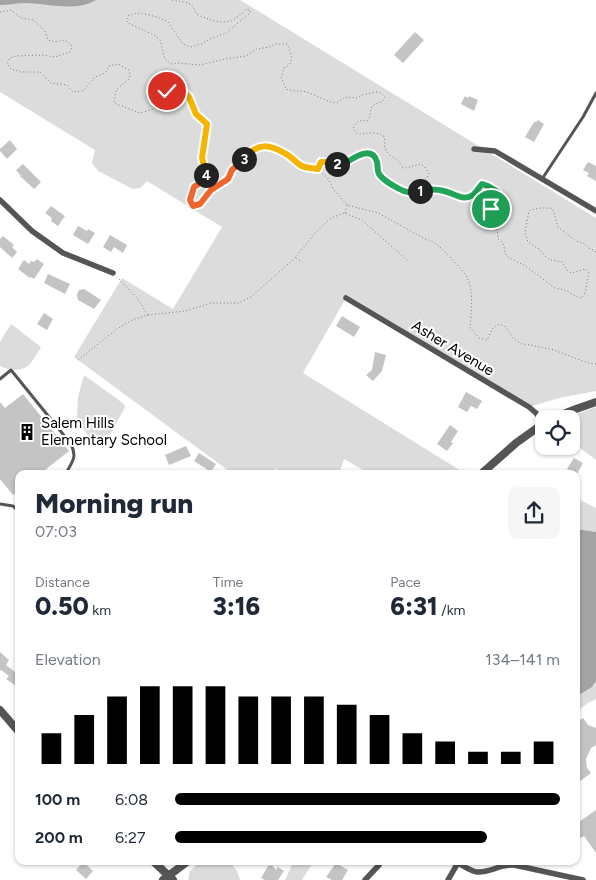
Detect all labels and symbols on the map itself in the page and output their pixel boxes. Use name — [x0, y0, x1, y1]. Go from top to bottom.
pin — [146, 70, 188, 112]
pin: 3 — [232, 146, 256, 172]
pin: 2 — [324, 152, 350, 176]
pin: 4 — [194, 162, 218, 188]
pin: 1 — [408, 178, 432, 204]
pin — [470, 188, 512, 230]
street label: Asher Avenue — [408, 316, 498, 380]
place label: Salem Hills Elementary School — [41, 414, 167, 449]
building icon: Salem Hills Elementary School — [17, 422, 37, 442]

